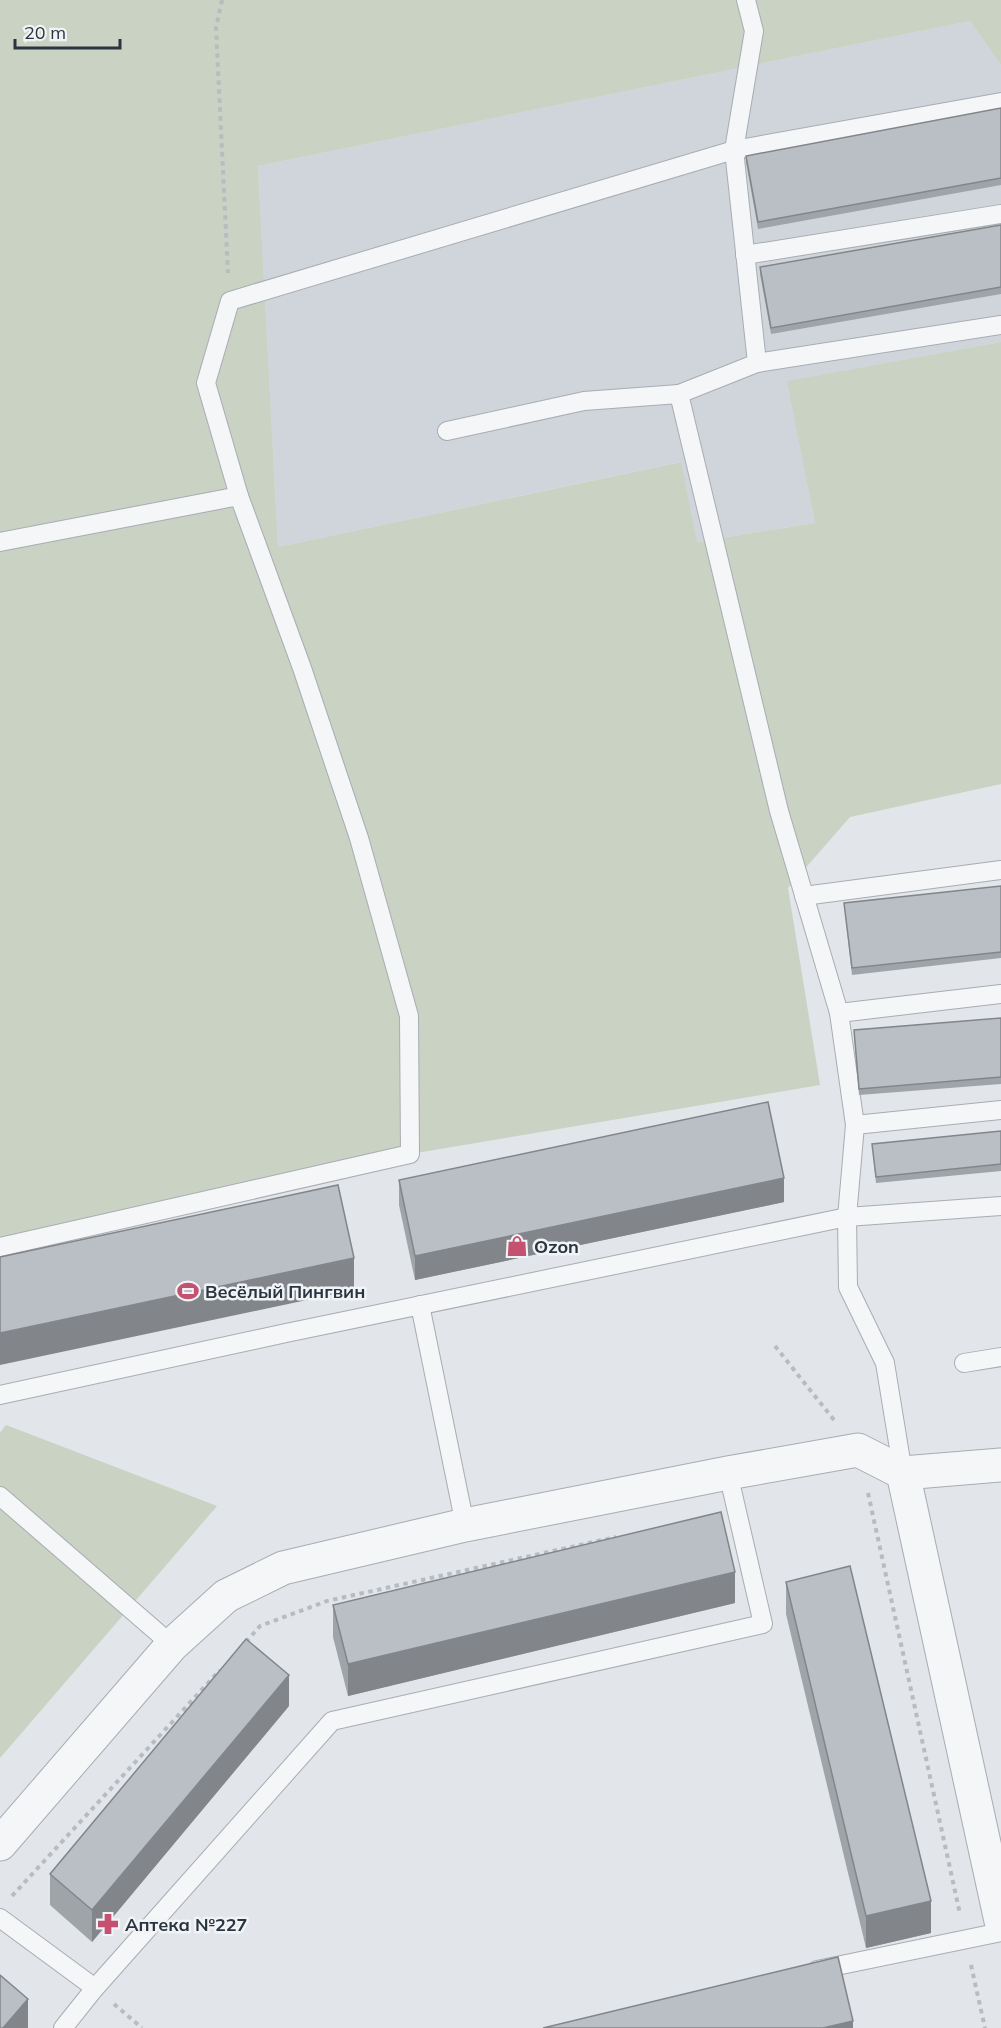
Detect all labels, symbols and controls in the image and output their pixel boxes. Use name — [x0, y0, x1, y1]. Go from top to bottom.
scale bar — [15, 12, 120, 50]
text: 20 m — [24, 21, 66, 44]
shop icon: Ozon — [505, 1234, 529, 1258]
place label: Ozon — [534, 1235, 579, 1258]
sports icon: Весёлый Пингвин — [176, 1279, 200, 1303]
place label: Весёлый Пингвин — [205, 1280, 365, 1303]
pharmacy icon: Аптека №227 — [96, 1912, 120, 1936]
place label: Аптека №227 — [125, 1913, 247, 1936]

